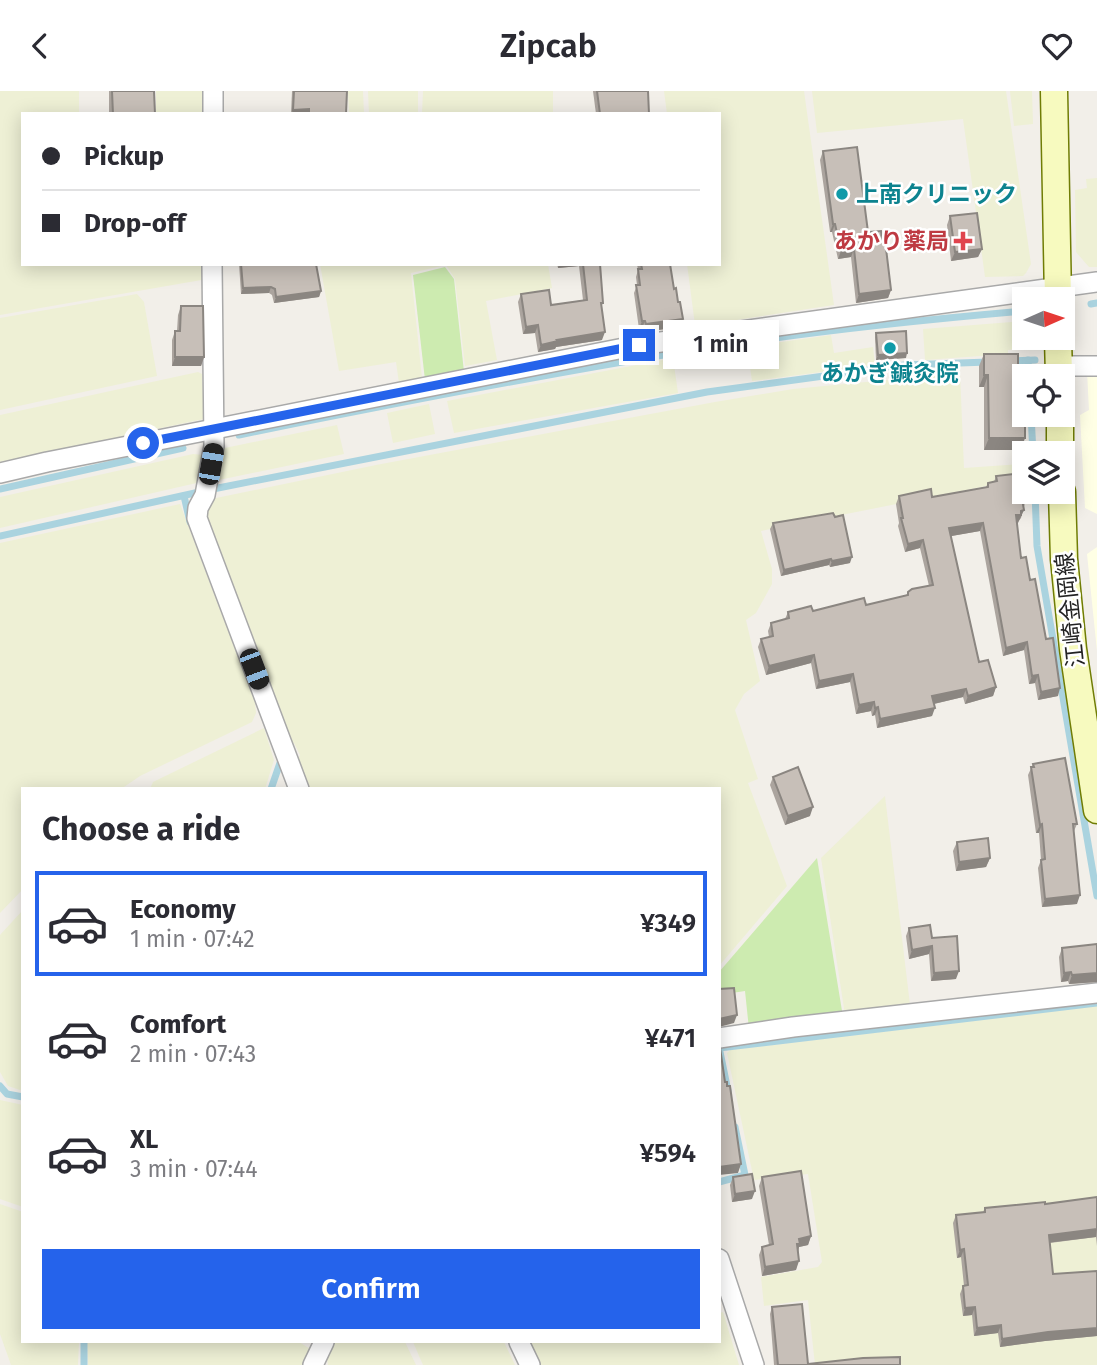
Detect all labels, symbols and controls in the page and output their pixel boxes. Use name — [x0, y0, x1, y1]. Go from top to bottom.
icon: back — [21, 27, 59, 65]
text: Zipcab — [500, 27, 597, 65]
icon: heart — [1038, 27, 1076, 65]
text: Pickup — [84, 141, 164, 172]
place label: 上南クリニック — [856, 180, 1017, 208]
marker: 上南クリニック — [834, 186, 850, 202]
text: Drop-off — [84, 208, 186, 239]
place label: あかり薬局 — [834, 227, 949, 255]
marker: あかり薬局 — [955, 233, 971, 249]
north arrow — [1012, 287, 1074, 350]
map controls — [1012, 287, 1075, 504]
callout: 1 min — [664, 321, 779, 369]
route end — [623, 329, 655, 361]
text: 1 min — [693, 330, 749, 358]
marker: あかぎ鍼灸院 — [882, 340, 898, 356]
place label: あかぎ鍼灸院 — [821, 359, 959, 387]
button: locate — [1012, 364, 1075, 427]
route start — [127, 427, 159, 459]
car — [198, 441, 225, 487]
button: layers — [1012, 441, 1075, 504]
street label: 江崎金岡線 — [1050, 551, 1090, 669]
car — [237, 646, 272, 692]
text: Choose a ride — [42, 810, 240, 848]
icon: car — [46, 892, 109, 955]
text: Economy — [130, 894, 236, 925]
text: ¥349 — [640, 908, 696, 939]
text: 1 min · 07:42 — [130, 925, 255, 953]
icon: car — [46, 1007, 109, 1070]
text: Comfort — [130, 1009, 226, 1040]
text: ¥471 — [645, 1023, 696, 1054]
text: 2 min · 07:43 — [130, 1040, 256, 1068]
icon: car — [46, 1122, 109, 1185]
text: XL — [130, 1124, 158, 1155]
text: ¥594 — [640, 1138, 696, 1169]
text: 3 min · 07:44 — [130, 1155, 257, 1183]
button: Confirm — [42, 1249, 700, 1329]

